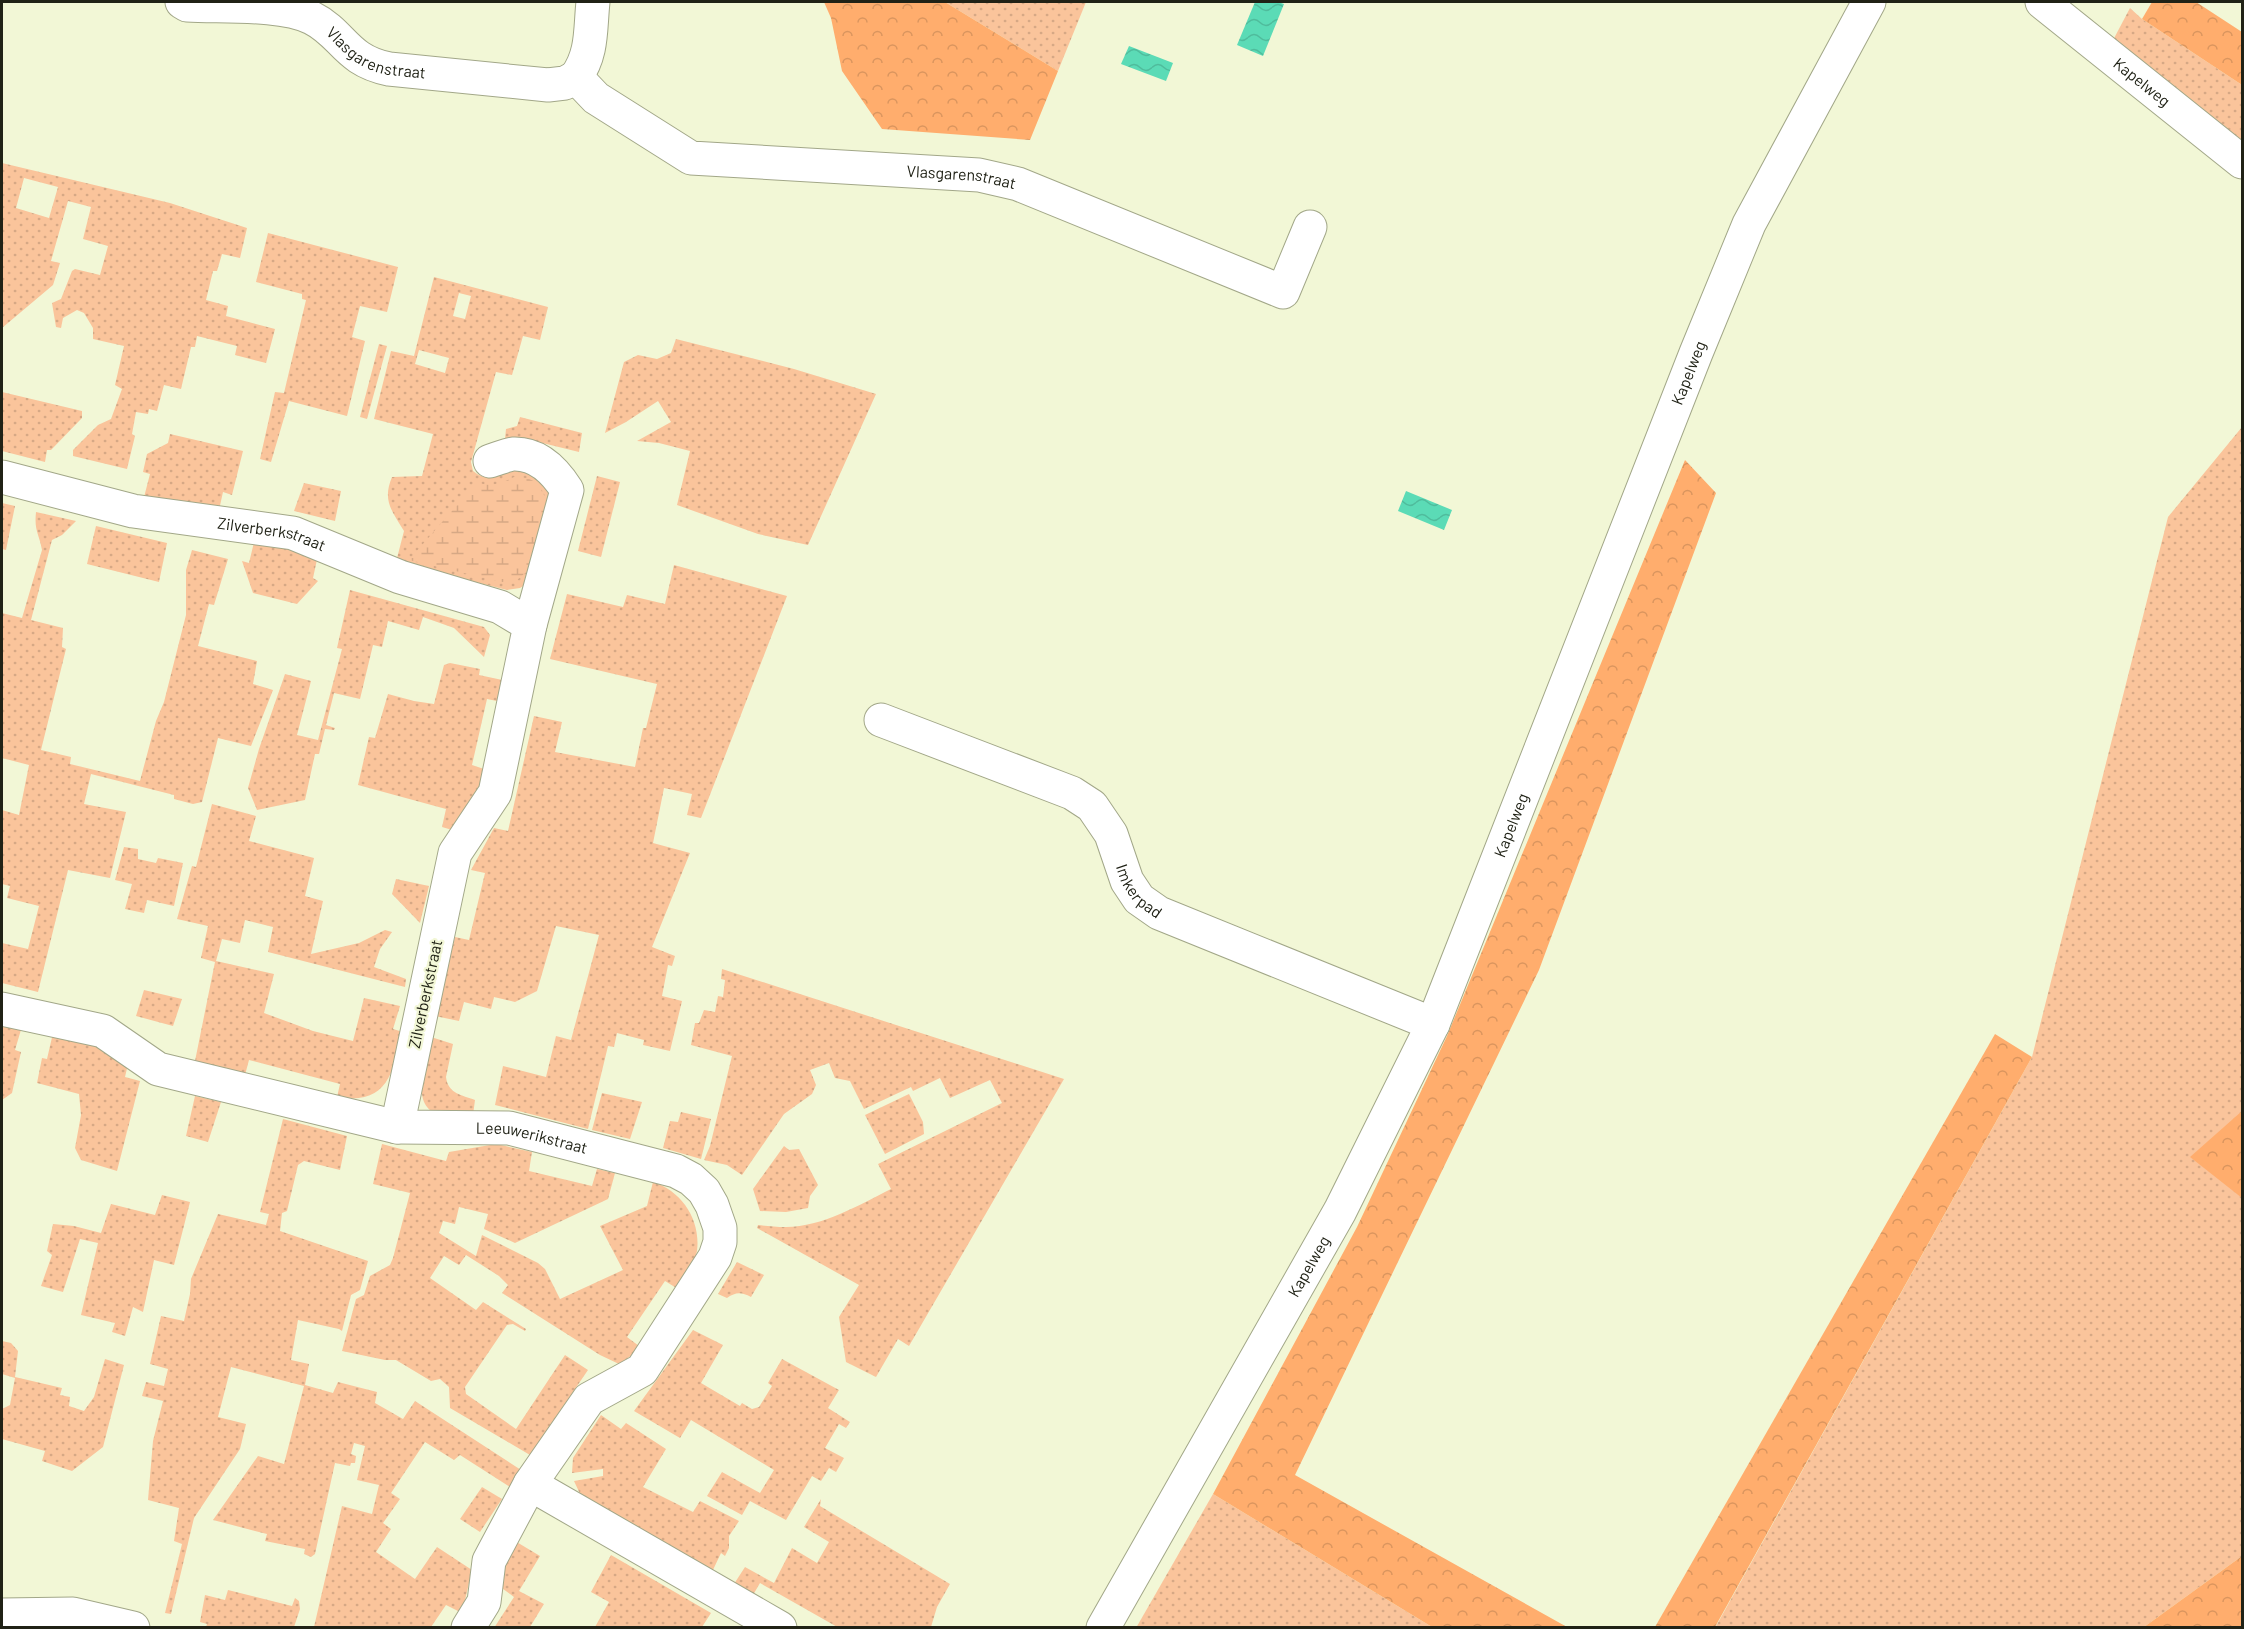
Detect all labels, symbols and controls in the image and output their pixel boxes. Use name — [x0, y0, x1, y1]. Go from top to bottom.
street label: Vlasgarenstraat — [323, 22, 427, 82]
street label: Kapelweg — [2110, 53, 2174, 110]
street label: Vlasgarenstraat — [906, 161, 1018, 192]
street label: Kapelweg — [1667, 338, 1709, 407]
street label: Zilverberkstraat — [216, 513, 329, 554]
street label: Kapelweg — [1489, 790, 1532, 860]
street label: Imkerpad — [1113, 861, 1166, 921]
street label: Zilverberkstraat — [404, 938, 445, 1050]
street label: Leeuwerikstraat — [476, 1118, 590, 1157]
street label: Kapelweg — [1283, 1232, 1333, 1300]

